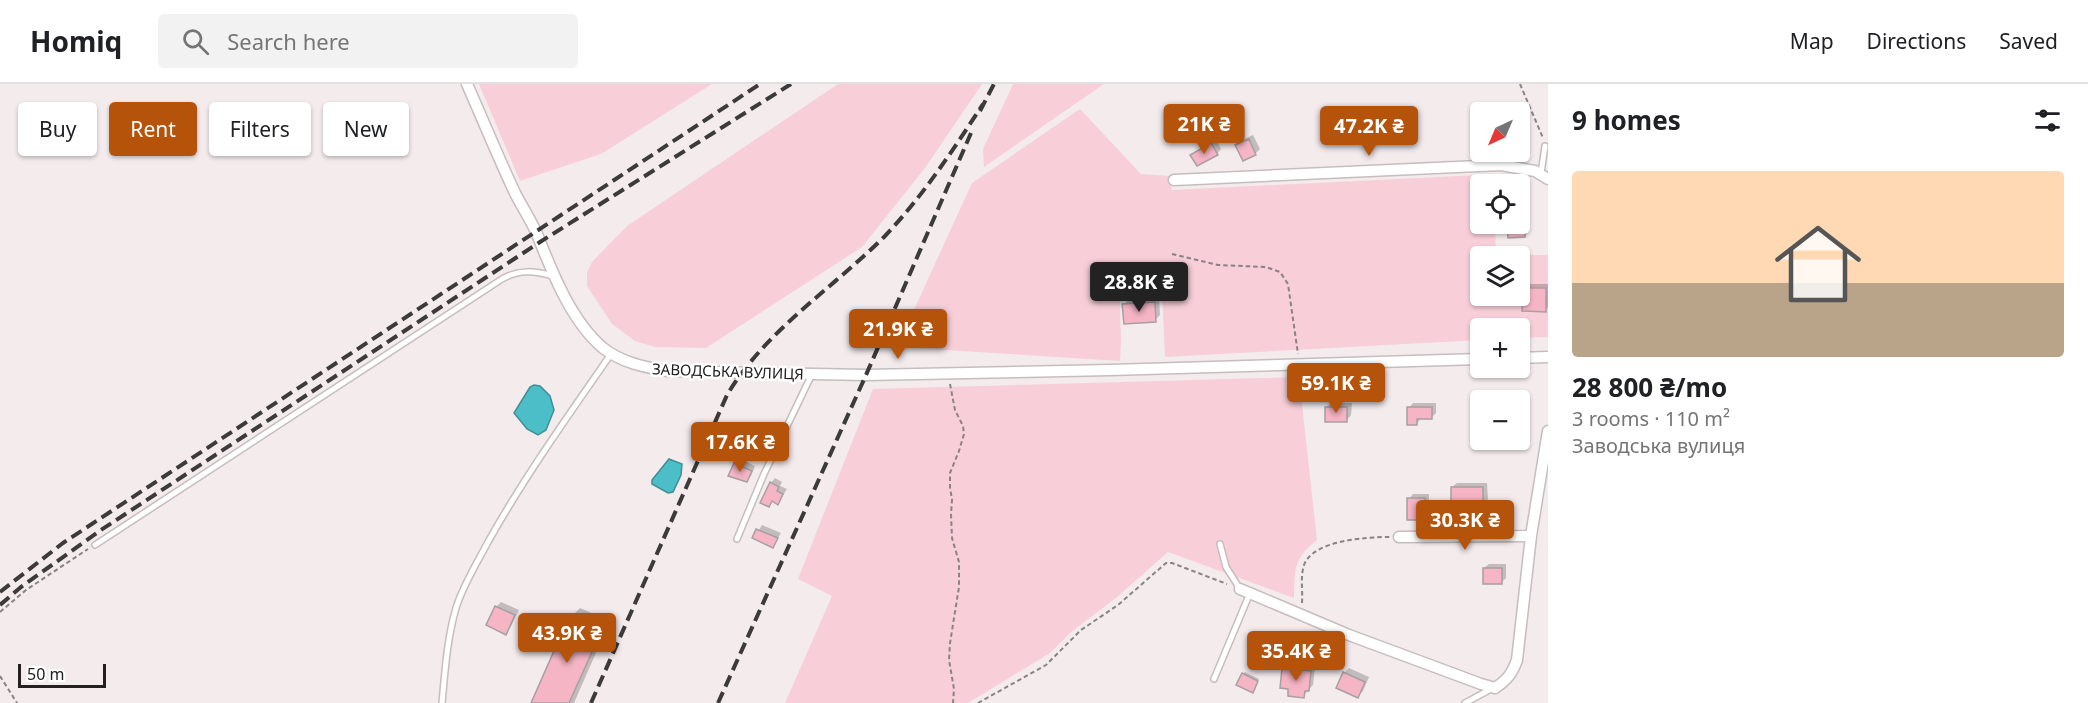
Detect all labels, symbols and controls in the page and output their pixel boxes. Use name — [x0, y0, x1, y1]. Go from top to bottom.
search box — [158, 14, 578, 68]
text: Homiq — [30, 22, 122, 60]
icon: search — [179, 25, 212, 58]
text: Search here — [227, 26, 350, 56]
text: Map — [1790, 27, 1834, 55]
text: Directions — [1867, 27, 1966, 55]
text: Saved — [1999, 27, 2058, 55]
chip: Buy — [18, 102, 97, 156]
chip: Rent — [109, 102, 197, 156]
chip: Filters — [209, 102, 311, 156]
chip: New — [323, 102, 409, 156]
north arrow — [1470, 102, 1530, 162]
map controls — [1470, 102, 1530, 450]
text: 9 homes — [1572, 102, 1681, 138]
pin: 21K ₴ — [1162, 104, 1246, 155]
icon: filters — [2031, 104, 2064, 137]
pin: 47.2K ₴ — [1314, 106, 1424, 157]
text: 21K ₴ — [1178, 110, 1230, 137]
text: 47.2K ₴ — [1334, 112, 1404, 139]
button: locate — [1470, 174, 1530, 234]
icon: home — [1764, 210, 1872, 318]
button: layers — [1470, 246, 1530, 306]
pin: 28.8K ₴ — [1084, 262, 1194, 313]
text: 28.8K ₴ — [1104, 268, 1174, 295]
pin: 21.9K ₴ — [843, 309, 953, 360]
text: 21.9K ₴ — [863, 315, 933, 342]
button: + — [1470, 318, 1530, 378]
street label: ЗАВОДСЬКА ВУЛИЦЯ — [652, 358, 804, 384]
pin: 59.1K ₴ — [1281, 363, 1391, 414]
text: 59.1K ₴ — [1301, 369, 1371, 396]
text: 28 800 ₴/mo — [1572, 369, 1727, 405]
button: − — [1470, 390, 1530, 450]
text: 3 rooms · 110 m² — [1572, 405, 1730, 432]
pin: 17.6K ₴ — [685, 422, 795, 473]
text: 17.6K ₴ — [705, 428, 775, 455]
text: Заводська вулиця — [1572, 432, 1745, 459]
pin: 30.3K ₴ — [1410, 500, 1520, 551]
text: 30.3K ₴ — [1430, 506, 1500, 533]
pin: 43.9K ₴ — [512, 613, 622, 664]
text: 43.9K ₴ — [532, 619, 602, 646]
pin: 35.4K ₴ — [1241, 631, 1351, 682]
text: 35.4K ₴ — [1261, 637, 1331, 664]
scale bar — [18, 661, 106, 688]
text: 50 m — [27, 663, 64, 685]

